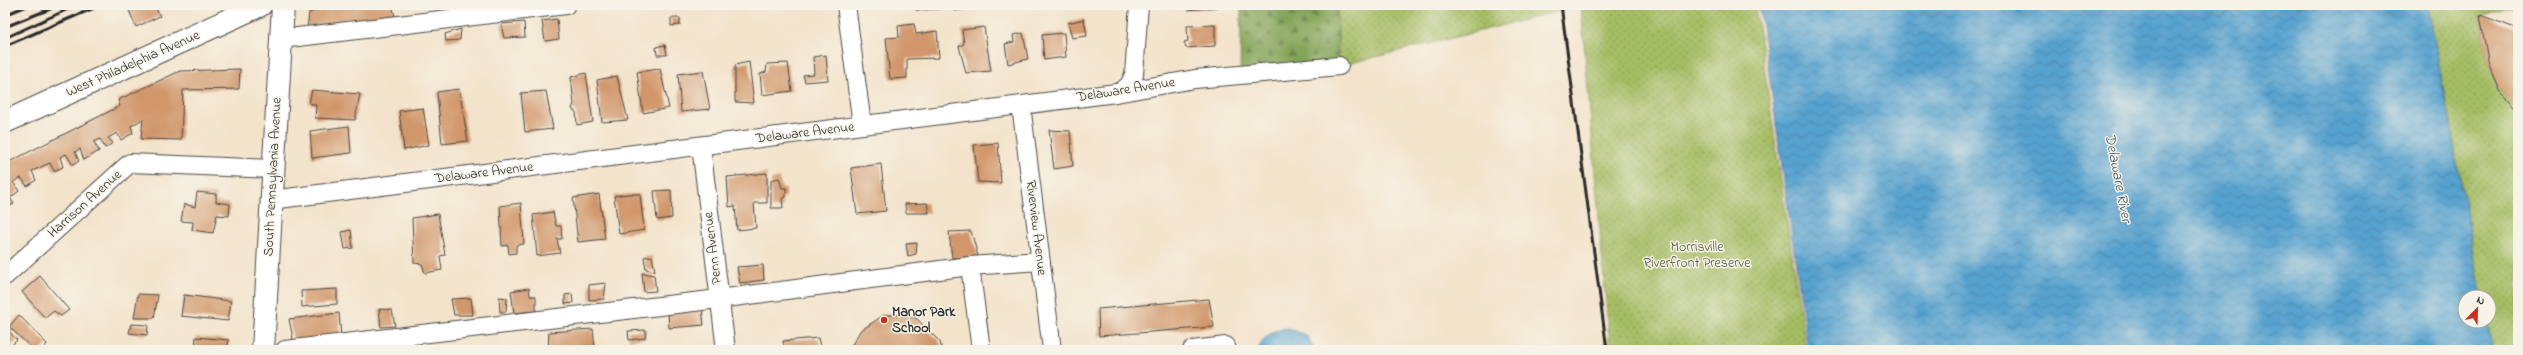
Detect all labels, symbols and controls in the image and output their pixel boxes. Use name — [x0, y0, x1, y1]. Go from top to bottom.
street label: West Philadelphia Avenue — [63, 25, 204, 103]
street label: Delaware Avenue — [1074, 72, 1177, 108]
street label: South Pennsylvania Avenue — [258, 96, 289, 257]
street label: Delaware Avenue — [754, 116, 856, 150]
water label: Delaware River — [2099, 132, 2138, 227]
street label: Delaware Avenue — [433, 156, 535, 190]
street label: Harrison Avenue — [43, 164, 127, 243]
street label: Riverview Avenue — [1020, 179, 1052, 277]
street label: Penn Avenue — [698, 210, 728, 285]
park label: Morrisville Riverfront Preserve — [1643, 237, 1751, 274]
north arrow — [2457, 289, 2497, 329]
text: N — [2474, 292, 2487, 310]
place label: Manor Park School — [892, 302, 956, 339]
marker: Manor Park School — [879, 315, 889, 325]

